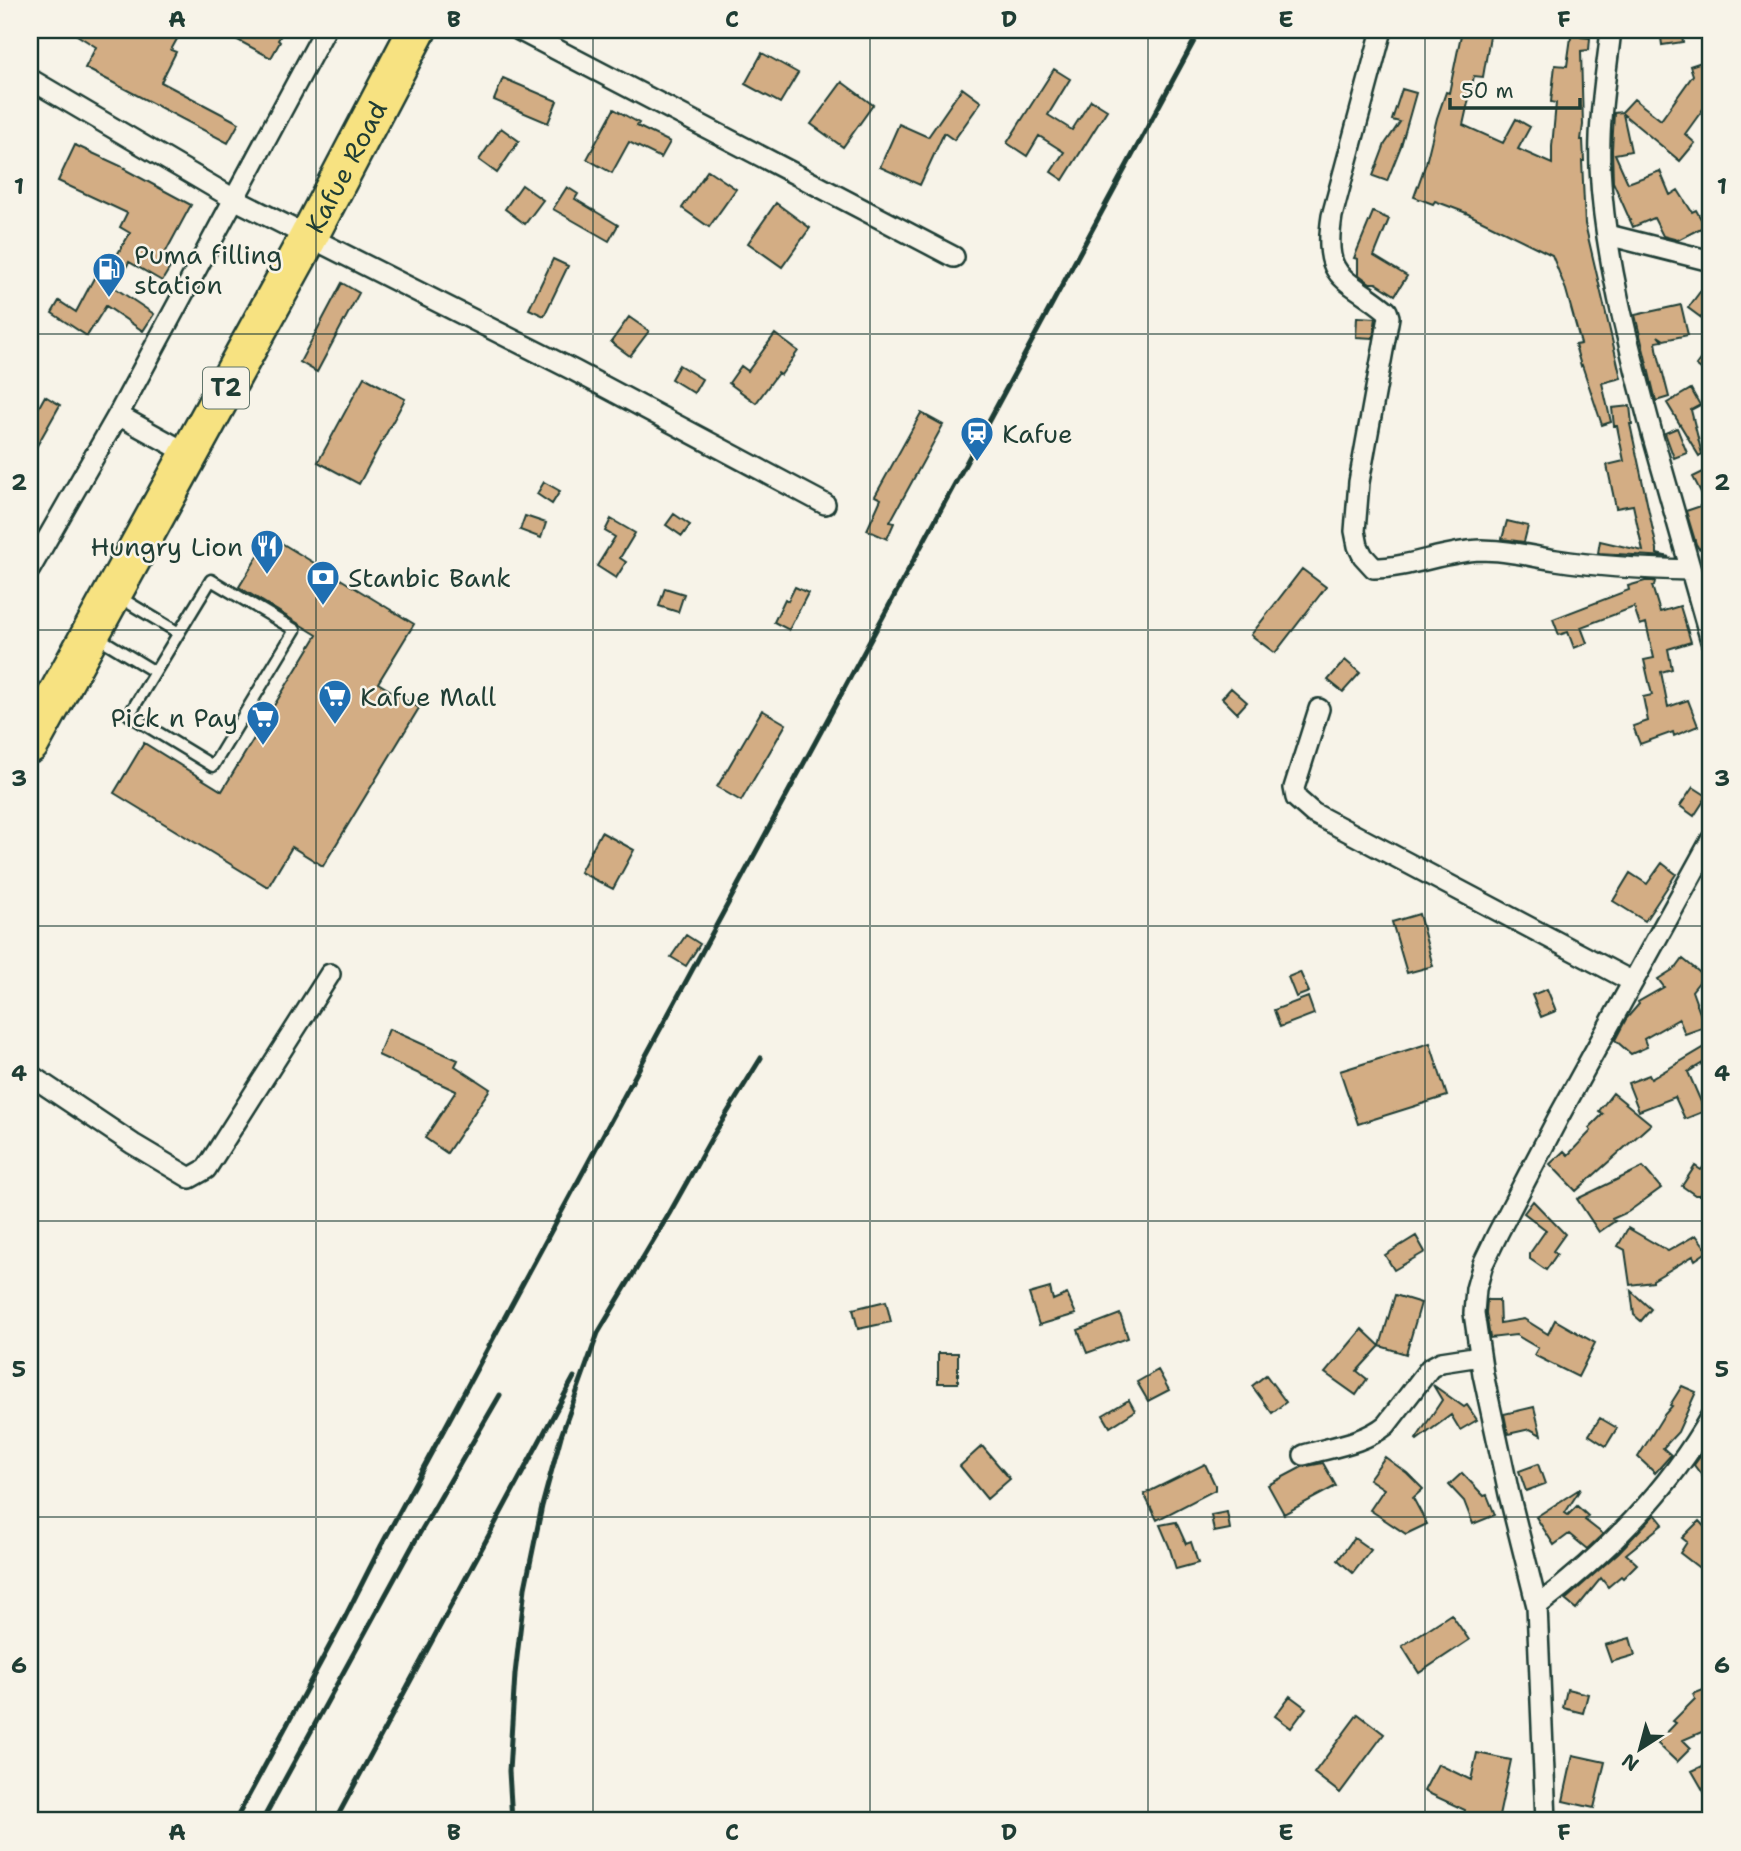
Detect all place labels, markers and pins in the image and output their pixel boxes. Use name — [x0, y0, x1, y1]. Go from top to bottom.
place label: Puma filling station — [134, 237, 282, 302]
fuel station icon: Puma filling station — [90, 250, 128, 299]
station icon: Kafue — [958, 414, 996, 463]
place label: Kafue — [1002, 416, 1073, 451]
restaurant icon: Hungry Lion — [248, 527, 286, 576]
place label: Hungry Lion — [90, 529, 243, 564]
bank icon: Stanbic Bank — [304, 558, 342, 607]
place label: Stanbic Bank — [348, 560, 511, 595]
supermarket icon: Kafue Mall — [316, 677, 354, 726]
place label: Kafue Mall — [360, 679, 496, 714]
supermarket icon: Pick n Pay — [244, 698, 282, 747]
place label: Pick n Pay — [110, 700, 238, 735]

